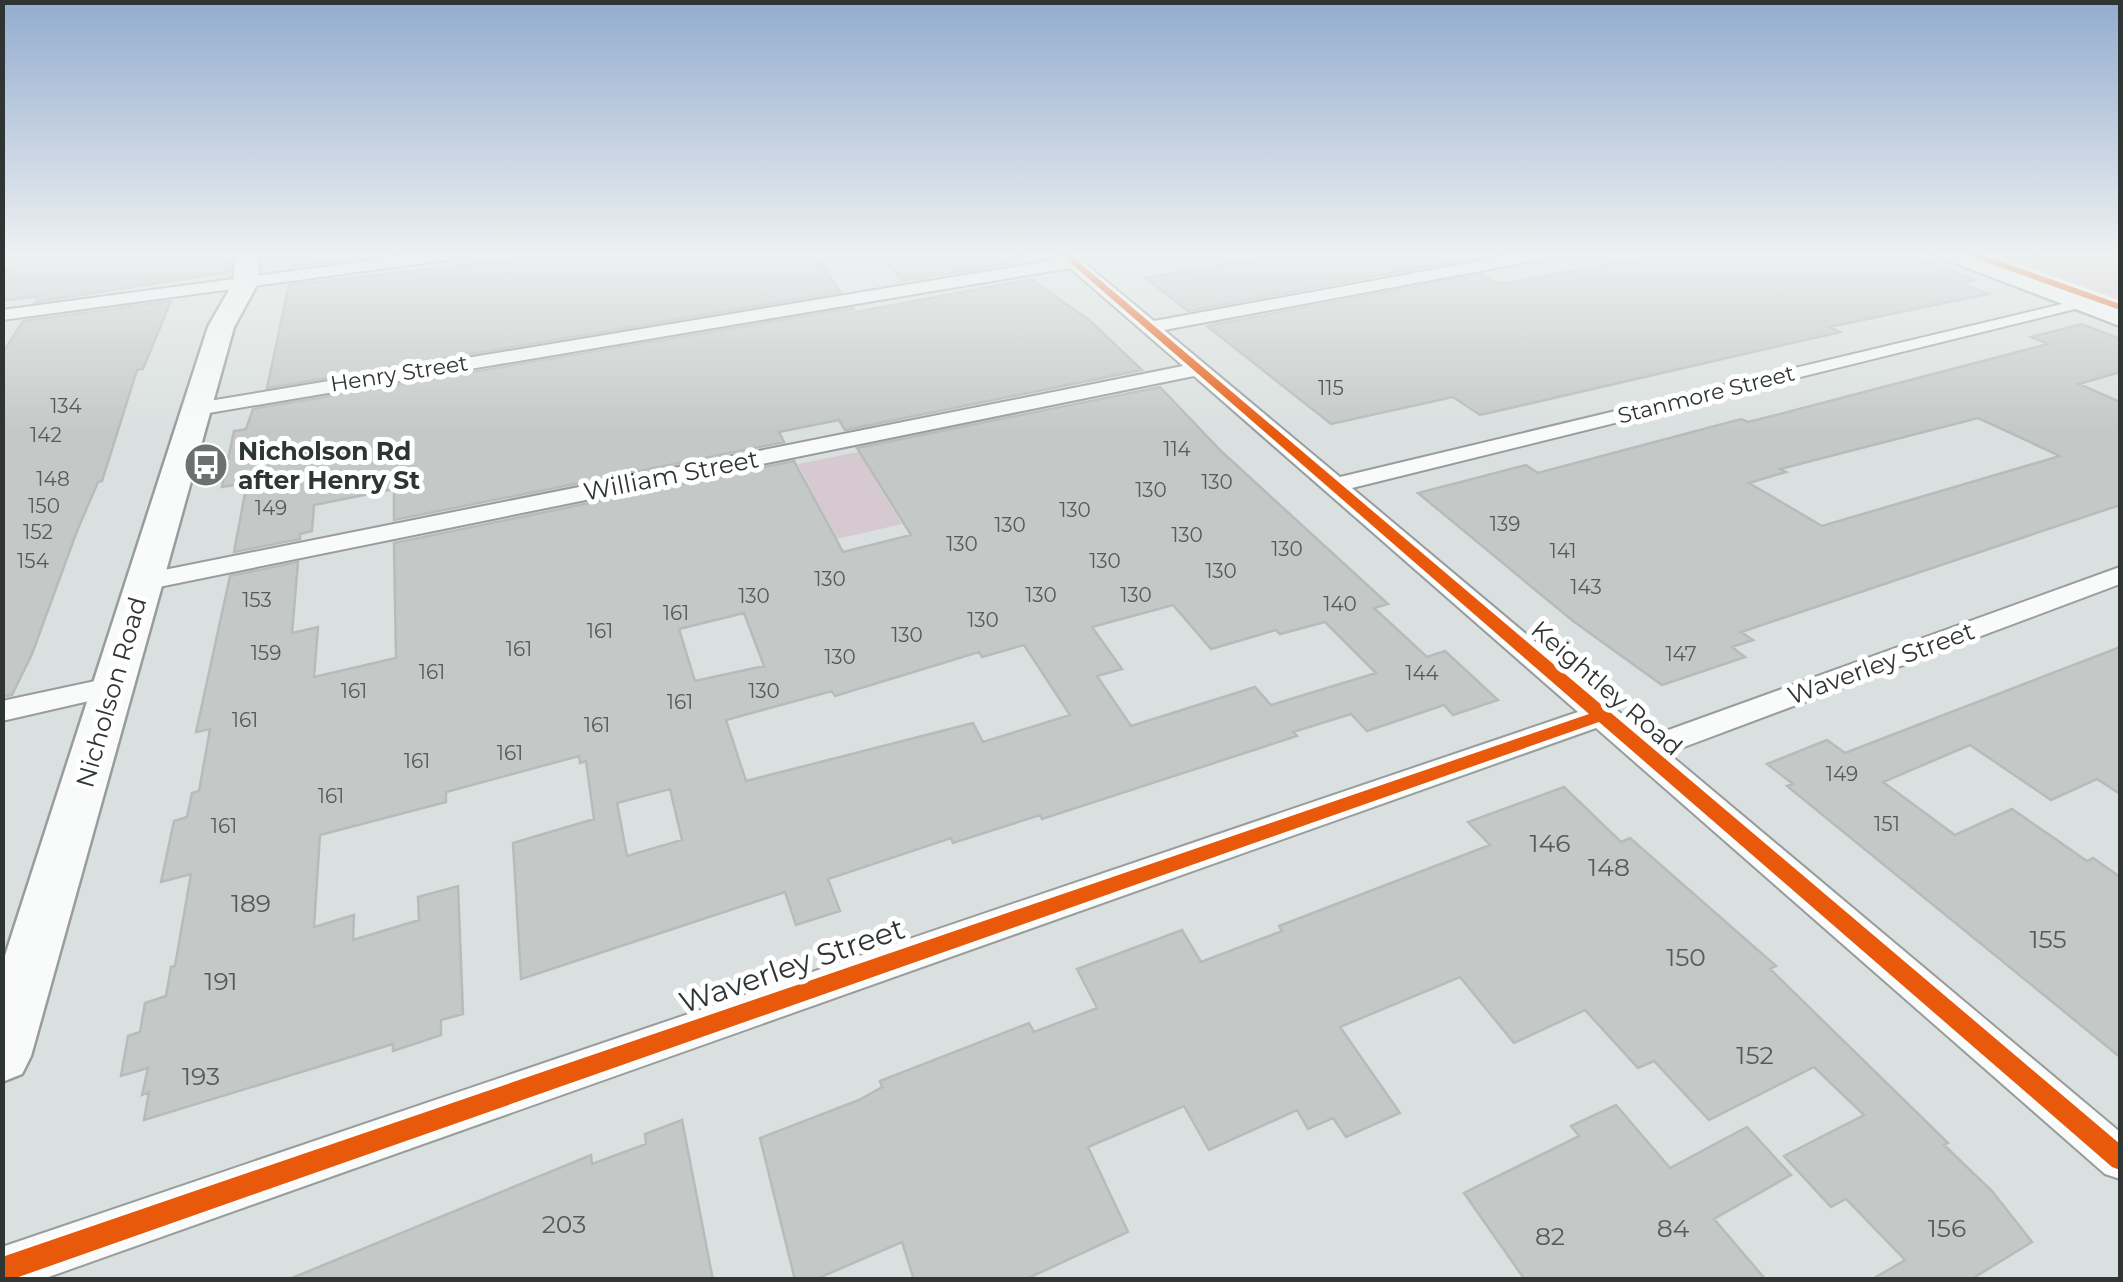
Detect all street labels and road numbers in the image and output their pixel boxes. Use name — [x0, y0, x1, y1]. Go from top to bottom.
street label: Henry Street — [328, 349, 470, 398]
street label: Stanmore Street — [1615, 359, 1797, 429]
street label: William Street — [581, 443, 761, 507]
street label: Nicholson Road — [69, 593, 153, 791]
street label: Keightley Road — [1525, 614, 1689, 762]
street label: Waverley Street — [1784, 615, 1978, 711]
street label: Waverley Street — [674, 910, 909, 1021]

